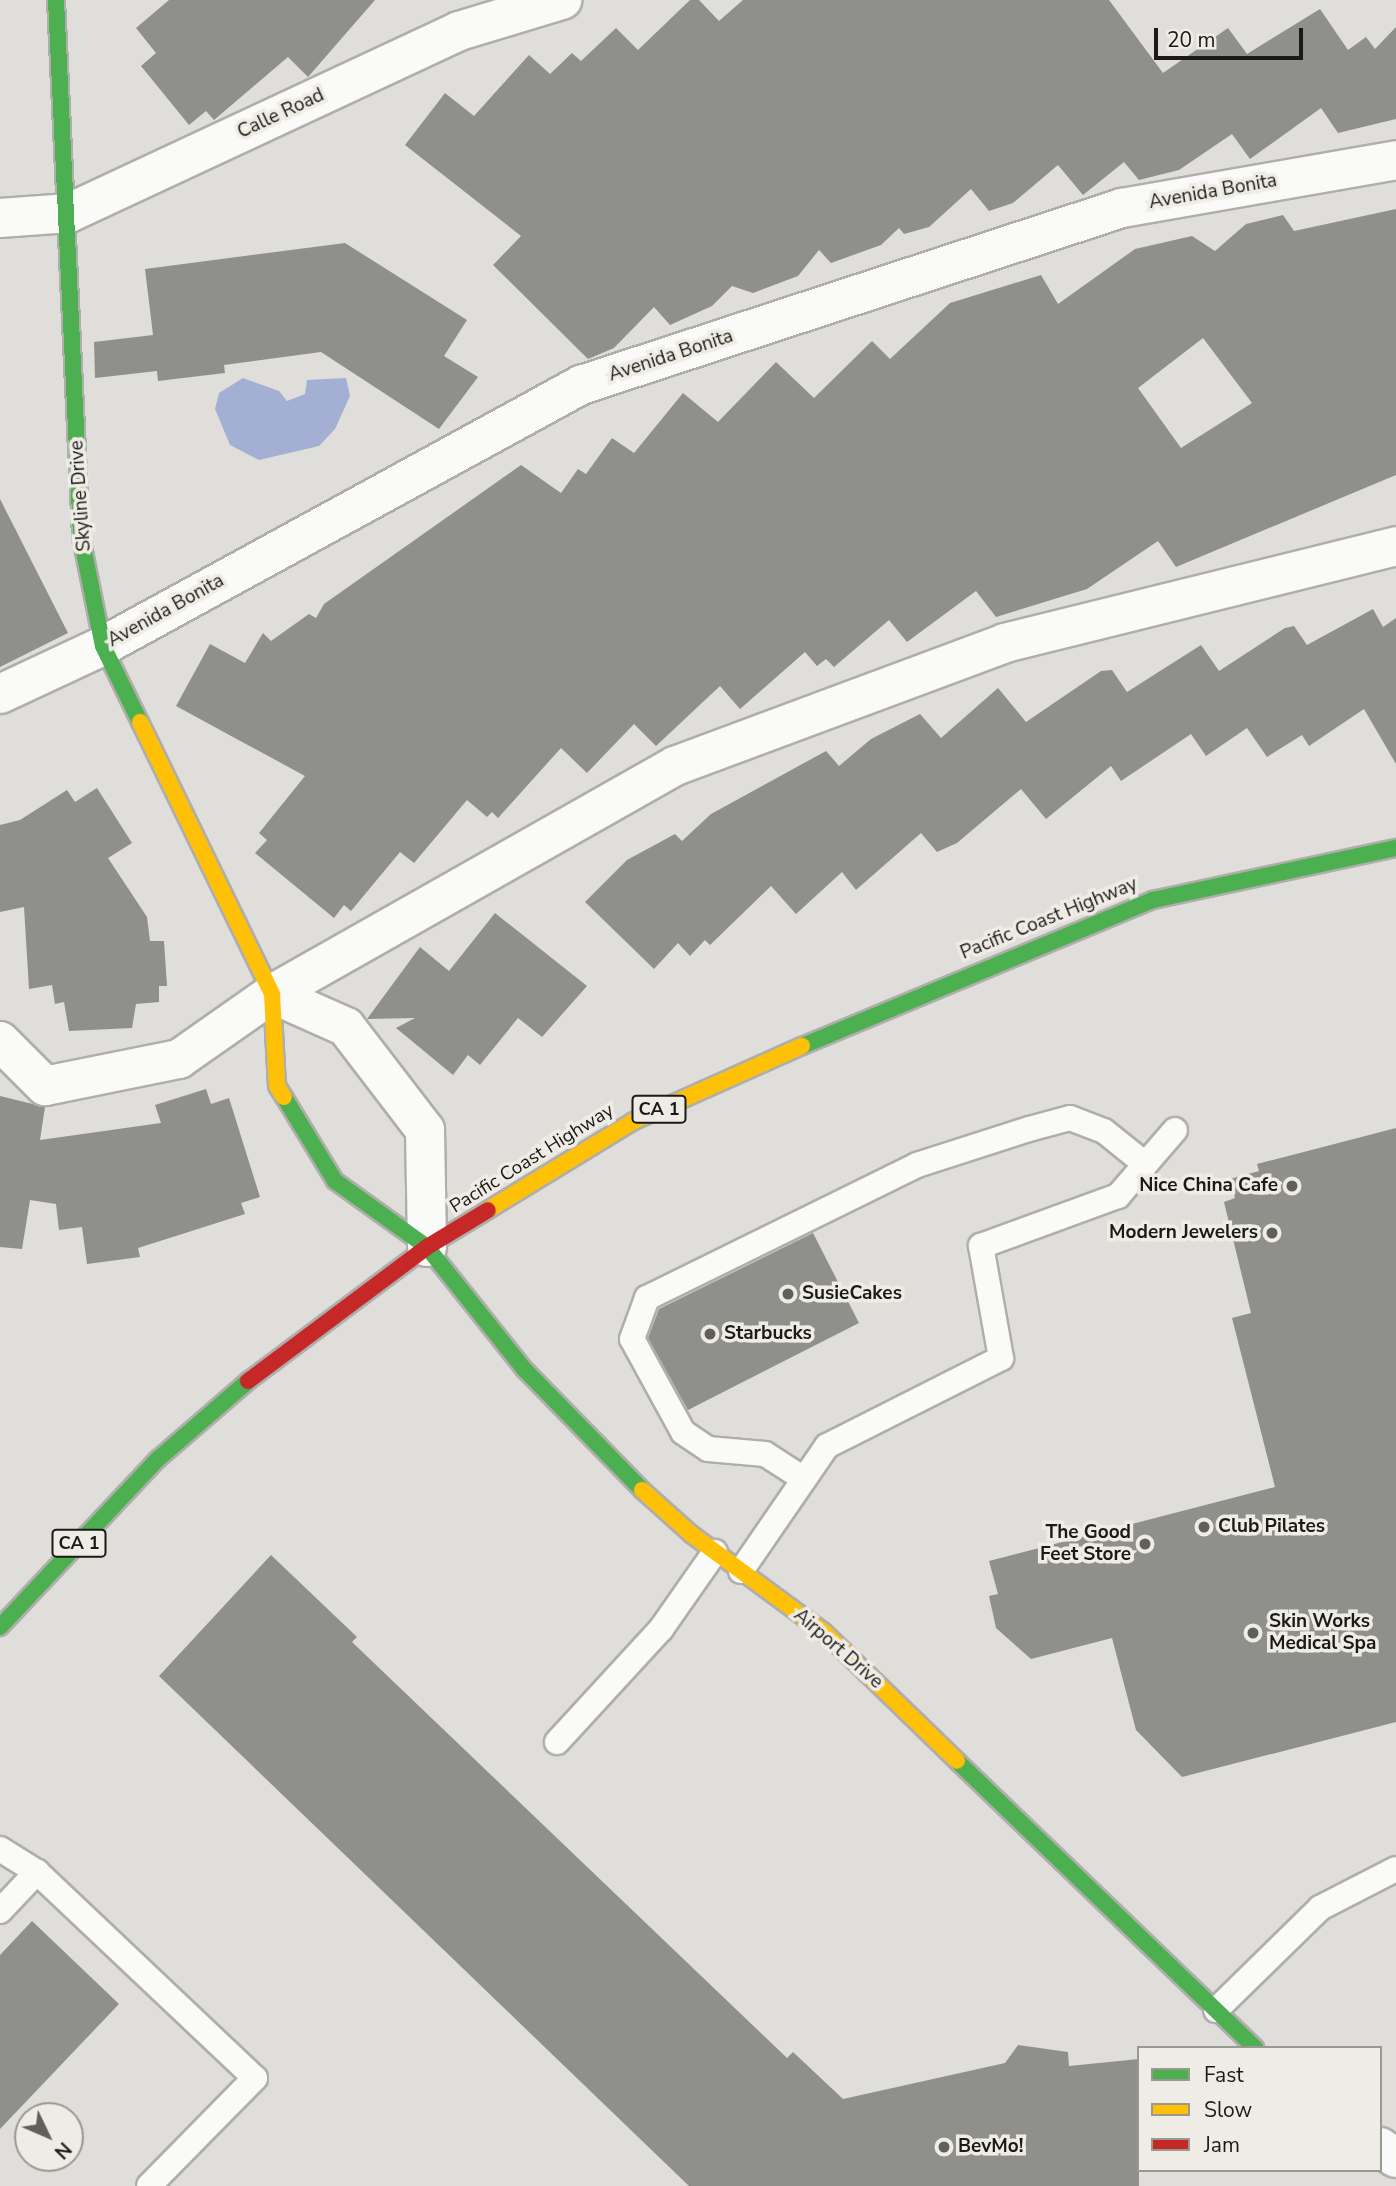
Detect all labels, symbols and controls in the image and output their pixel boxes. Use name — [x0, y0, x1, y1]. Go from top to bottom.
scale bar — [1158, 14, 1307, 58]
text: 20 m — [1167, 26, 1216, 54]
street label: Calle Road — [234, 84, 328, 144]
street label: Avenida Bonita — [1147, 170, 1279, 214]
street label: Avenida Bonita — [606, 325, 736, 387]
street label: Skyline Drive — [66, 440, 96, 552]
street label: Avenida Bonita — [104, 570, 228, 652]
street label: Pacific Coast Highway — [957, 873, 1141, 965]
road number: CA 1 — [631, 1094, 687, 1124]
street label: Pacific Coast Highway — [446, 1099, 618, 1219]
place label: Nice China Cafe — [1139, 1175, 1278, 1197]
marker: Nice China Cafe — [1284, 1178, 1300, 1194]
place label: Modern Jewelers — [1109, 1222, 1258, 1244]
marker: Modern Jewelers — [1264, 1225, 1280, 1241]
place label: SusieCakes — [802, 1283, 902, 1305]
marker: SusieCakes — [780, 1286, 796, 1302]
place label: Starbucks — [724, 1323, 812, 1345]
marker: Starbucks — [702, 1326, 718, 1342]
place label: Club Pilates — [1218, 1516, 1325, 1538]
marker: Club Pilates — [1196, 1519, 1212, 1535]
place label: The Good Feet Store — [1040, 1522, 1131, 1566]
road number: CA 1 — [51, 1528, 107, 1558]
marker: The Good Feet Store — [1137, 1536, 1153, 1552]
street label: Airport Drive — [789, 1604, 887, 1694]
place label: Skin Works Medical Spa — [1269, 1611, 1376, 1655]
marker: Skin Works Medical Spa — [1243, 1623, 1263, 1643]
legend — [1137, 2046, 1382, 2172]
text: Fast — [1204, 2061, 1244, 2089]
text: Slow — [1204, 2096, 1252, 2124]
north arrow — [14, 2102, 84, 2172]
text: Jam — [1204, 2131, 1240, 2159]
text: N — [48, 2136, 77, 2164]
place label: BevMo! — [958, 2136, 1023, 2158]
marker: BevMo! — [936, 2139, 952, 2155]

